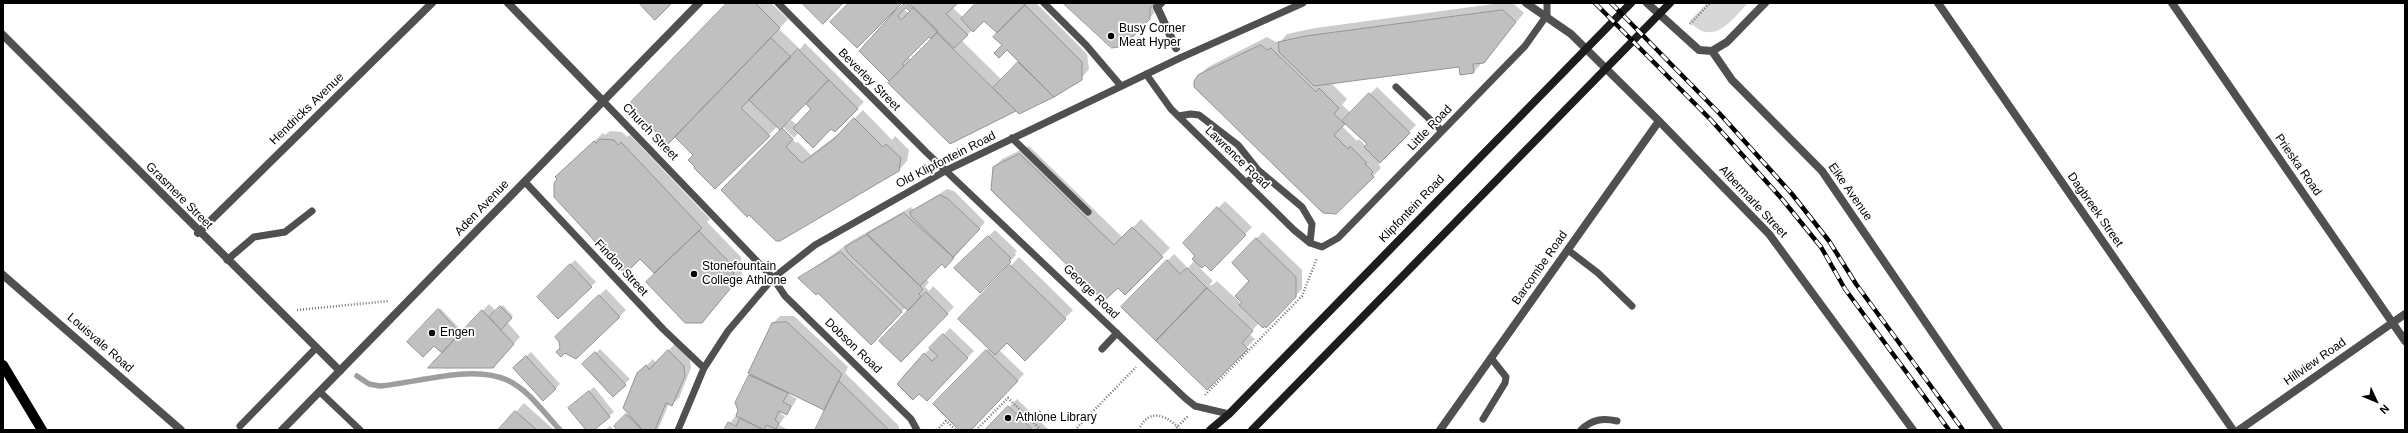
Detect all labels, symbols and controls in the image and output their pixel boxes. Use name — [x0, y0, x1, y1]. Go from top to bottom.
place label: Busy Corner Meat Hyper — [1119, 22, 1186, 50]
marker: Busy Corner Meat Hyper — [1106, 31, 1116, 41]
street label: Beverley Street — [835, 46, 903, 114]
street label: Hendricks Avenue — [267, 70, 347, 148]
street label: Church Street — [619, 100, 681, 164]
street label: Little Road — [1405, 102, 1455, 154]
street label: Lawrence Road — [1202, 124, 1272, 192]
street label: Old Klipfontein Road — [894, 129, 998, 191]
street label: Prieska Road — [2271, 131, 2325, 199]
street label: Grasmere Street — [143, 160, 215, 232]
street label: Eike Avenue — [1825, 160, 1875, 224]
street label: Albermarle Street — [1716, 163, 1790, 241]
street label: Dagbreek Street — [2064, 170, 2126, 250]
street label: Klipfontein Road — [1376, 172, 1448, 246]
street label: Aden Avenue — [452, 177, 512, 239]
street label: Barcombe Road — [1509, 228, 1571, 308]
street label: Findon Street — [591, 237, 651, 299]
place label: Stonefountain College Athlone — [702, 260, 787, 288]
street label: George Road — [1060, 262, 1122, 322]
marker: Stonefountain College Athlone — [689, 269, 699, 279]
street label: Louisvale Road — [64, 310, 136, 376]
street label: Dobson Road — [822, 315, 884, 377]
place label: Engen — [440, 326, 475, 340]
marker: Engen — [427, 328, 437, 338]
street label: Hillview Road — [2281, 335, 2349, 389]
north arrow — [2356, 381, 2396, 421]
text: N — [2378, 402, 2392, 416]
place label: Athlone Library — [1016, 411, 1097, 425]
marker: Athlone Library — [1003, 413, 1013, 423]

